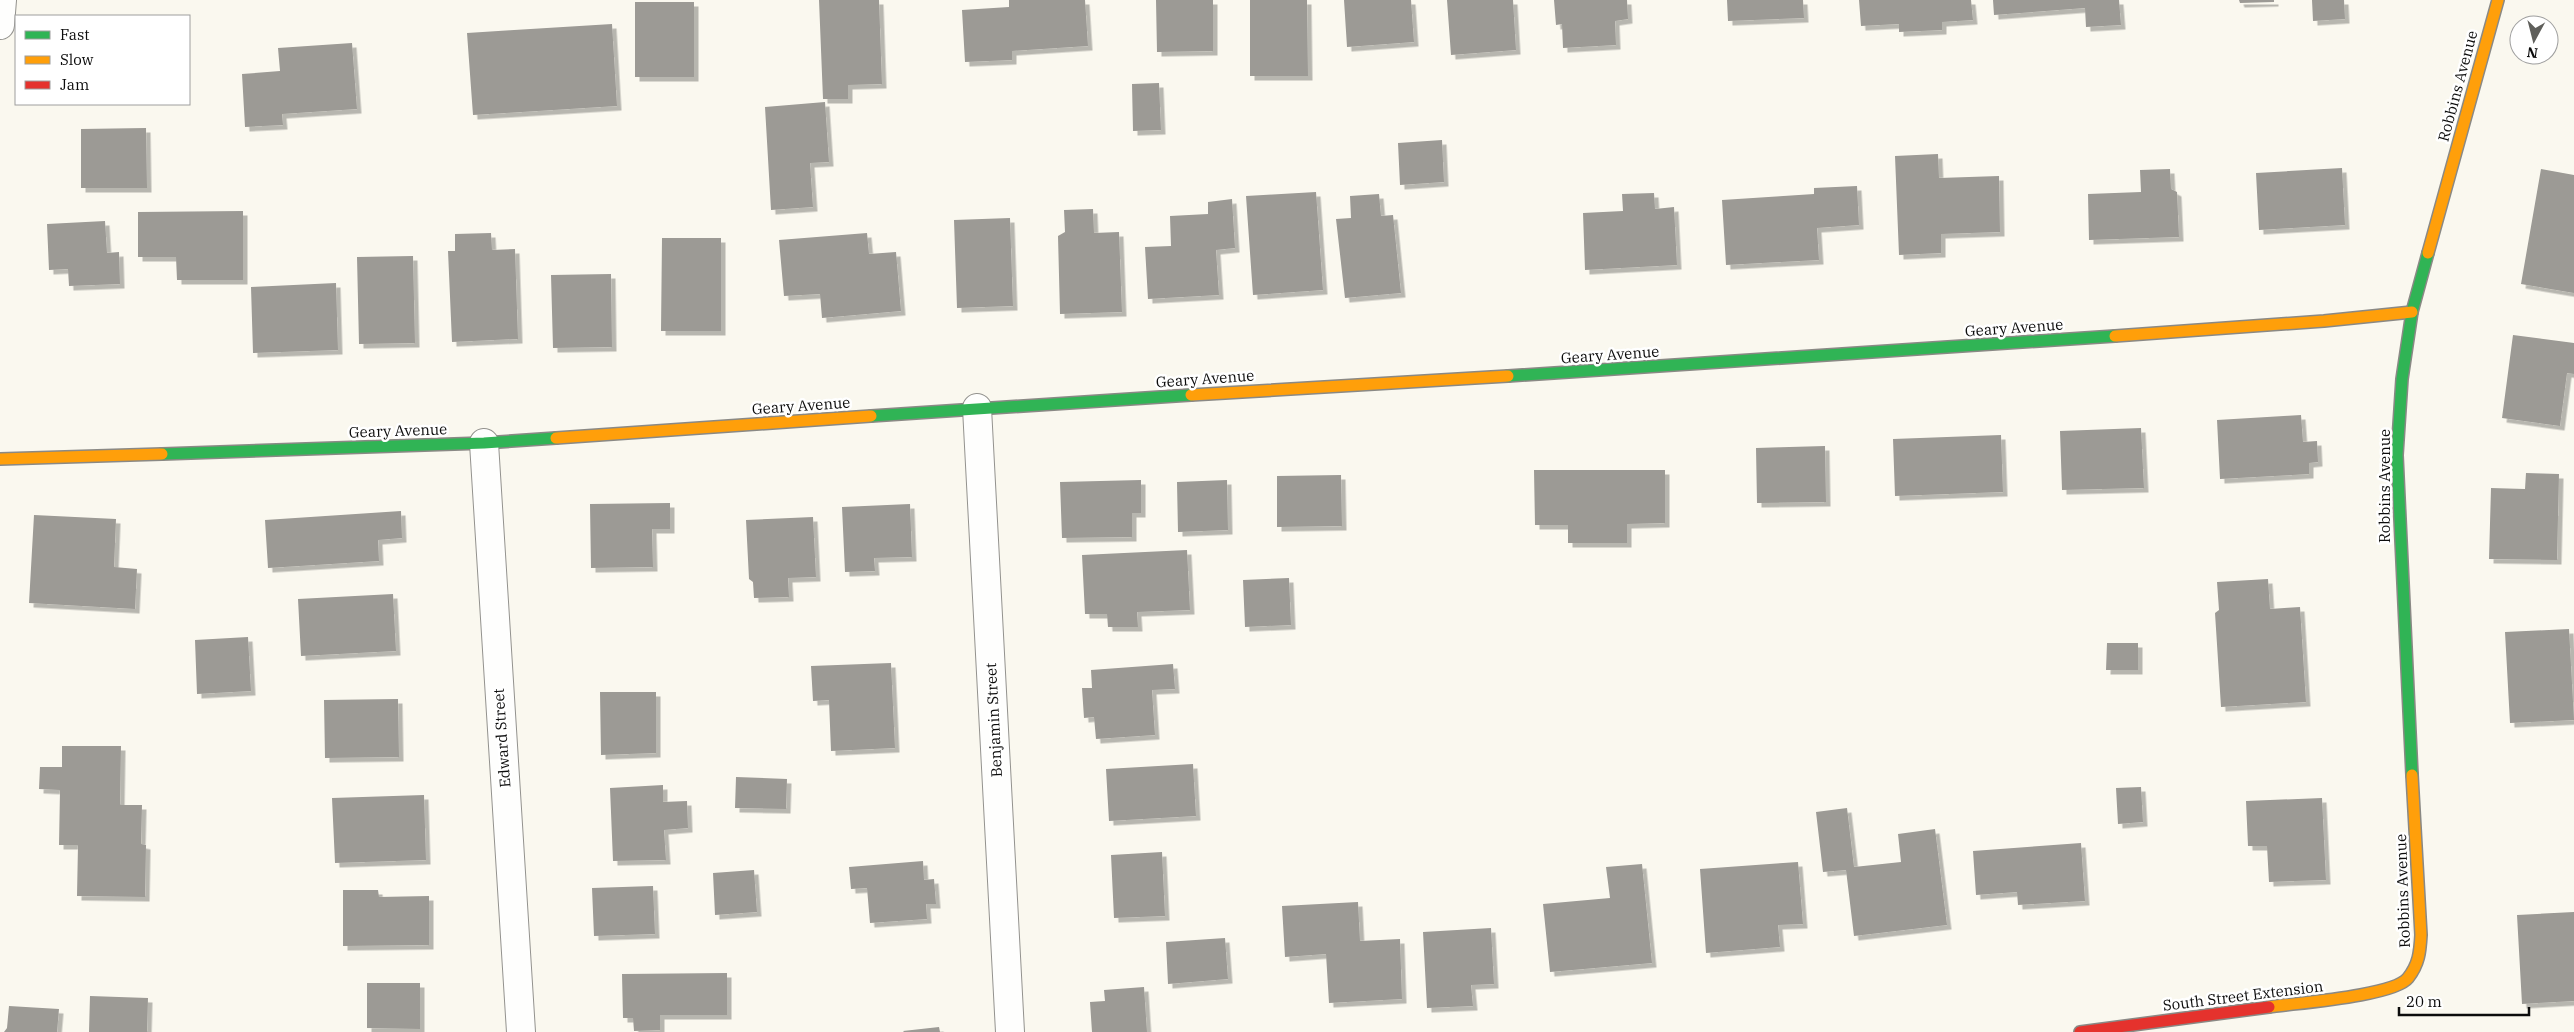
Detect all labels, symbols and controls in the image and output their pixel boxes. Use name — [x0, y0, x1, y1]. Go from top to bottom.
legend — [15, 15, 190, 105]
north arrow — [2509, 15, 2559, 65]
text: Fast — [60, 25, 90, 44]
street label: Robbins Avenue — [2434, 28, 2481, 143]
text: N — [2526, 43, 2539, 63]
text: Slow — [60, 50, 94, 69]
text: Jam — [60, 75, 89, 94]
street label: Geary Avenue — [1964, 315, 2064, 340]
street label: Geary Avenue — [1560, 342, 1660, 367]
street label: Geary Avenue — [1155, 366, 1255, 391]
street label: Geary Avenue — [751, 393, 851, 418]
street label: Geary Avenue — [348, 419, 448, 442]
street label: Robbins Avenue — [2375, 429, 2394, 543]
street label: Benjamin Street — [981, 662, 1006, 778]
street label: Edward Street — [489, 688, 514, 788]
street label: Robbins Avenue — [2391, 834, 2414, 948]
street label: South Street Extension — [2162, 976, 2325, 1015]
scale bar — [2399, 984, 2529, 1016]
text: 20 m — [2406, 992, 2442, 1011]

